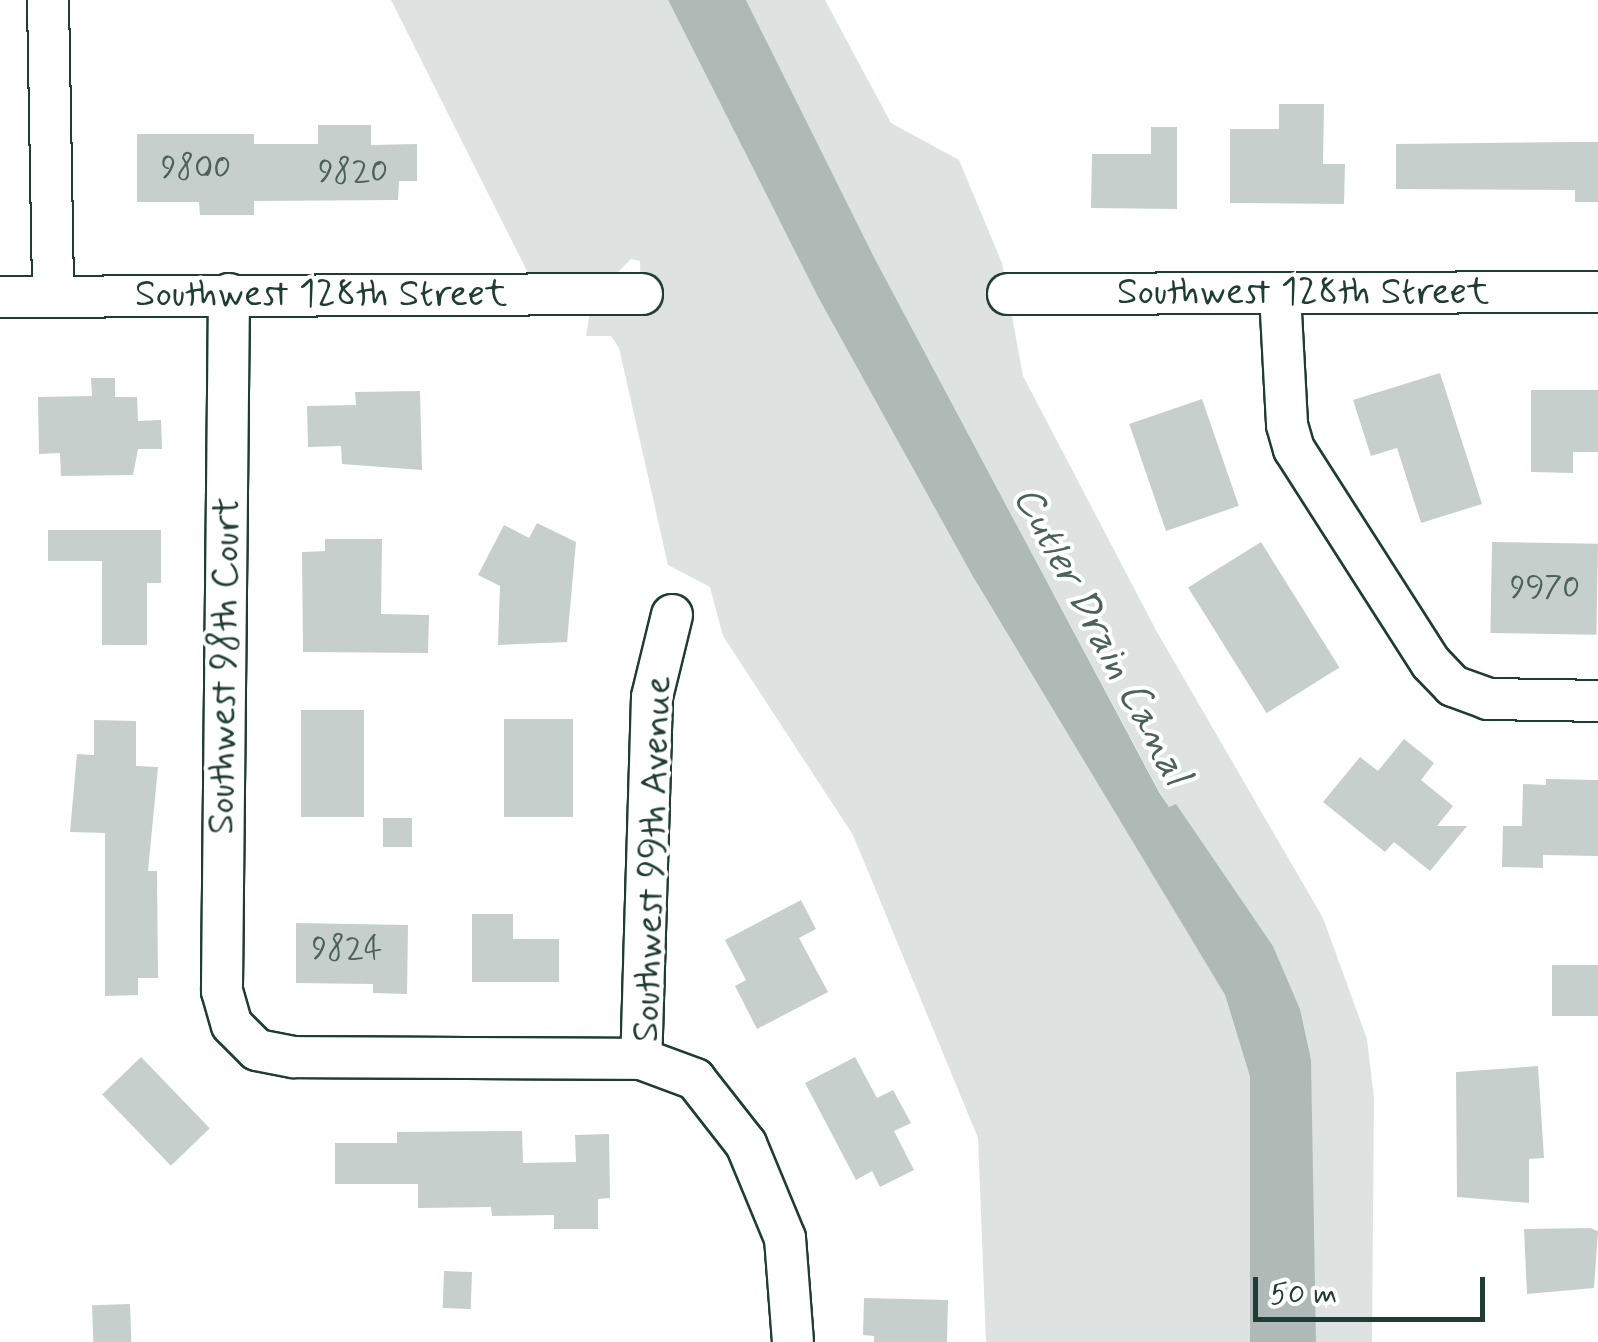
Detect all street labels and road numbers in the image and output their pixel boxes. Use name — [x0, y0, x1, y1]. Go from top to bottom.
street label: Southwest 128th Street — [1117, 270, 1489, 316]
street label: Southwest 128th Street — [135, 272, 507, 318]
street label: Southwest 98th Court — [199, 497, 251, 835]
street label: Southwest 99th Avenue — [624, 675, 682, 1043]

